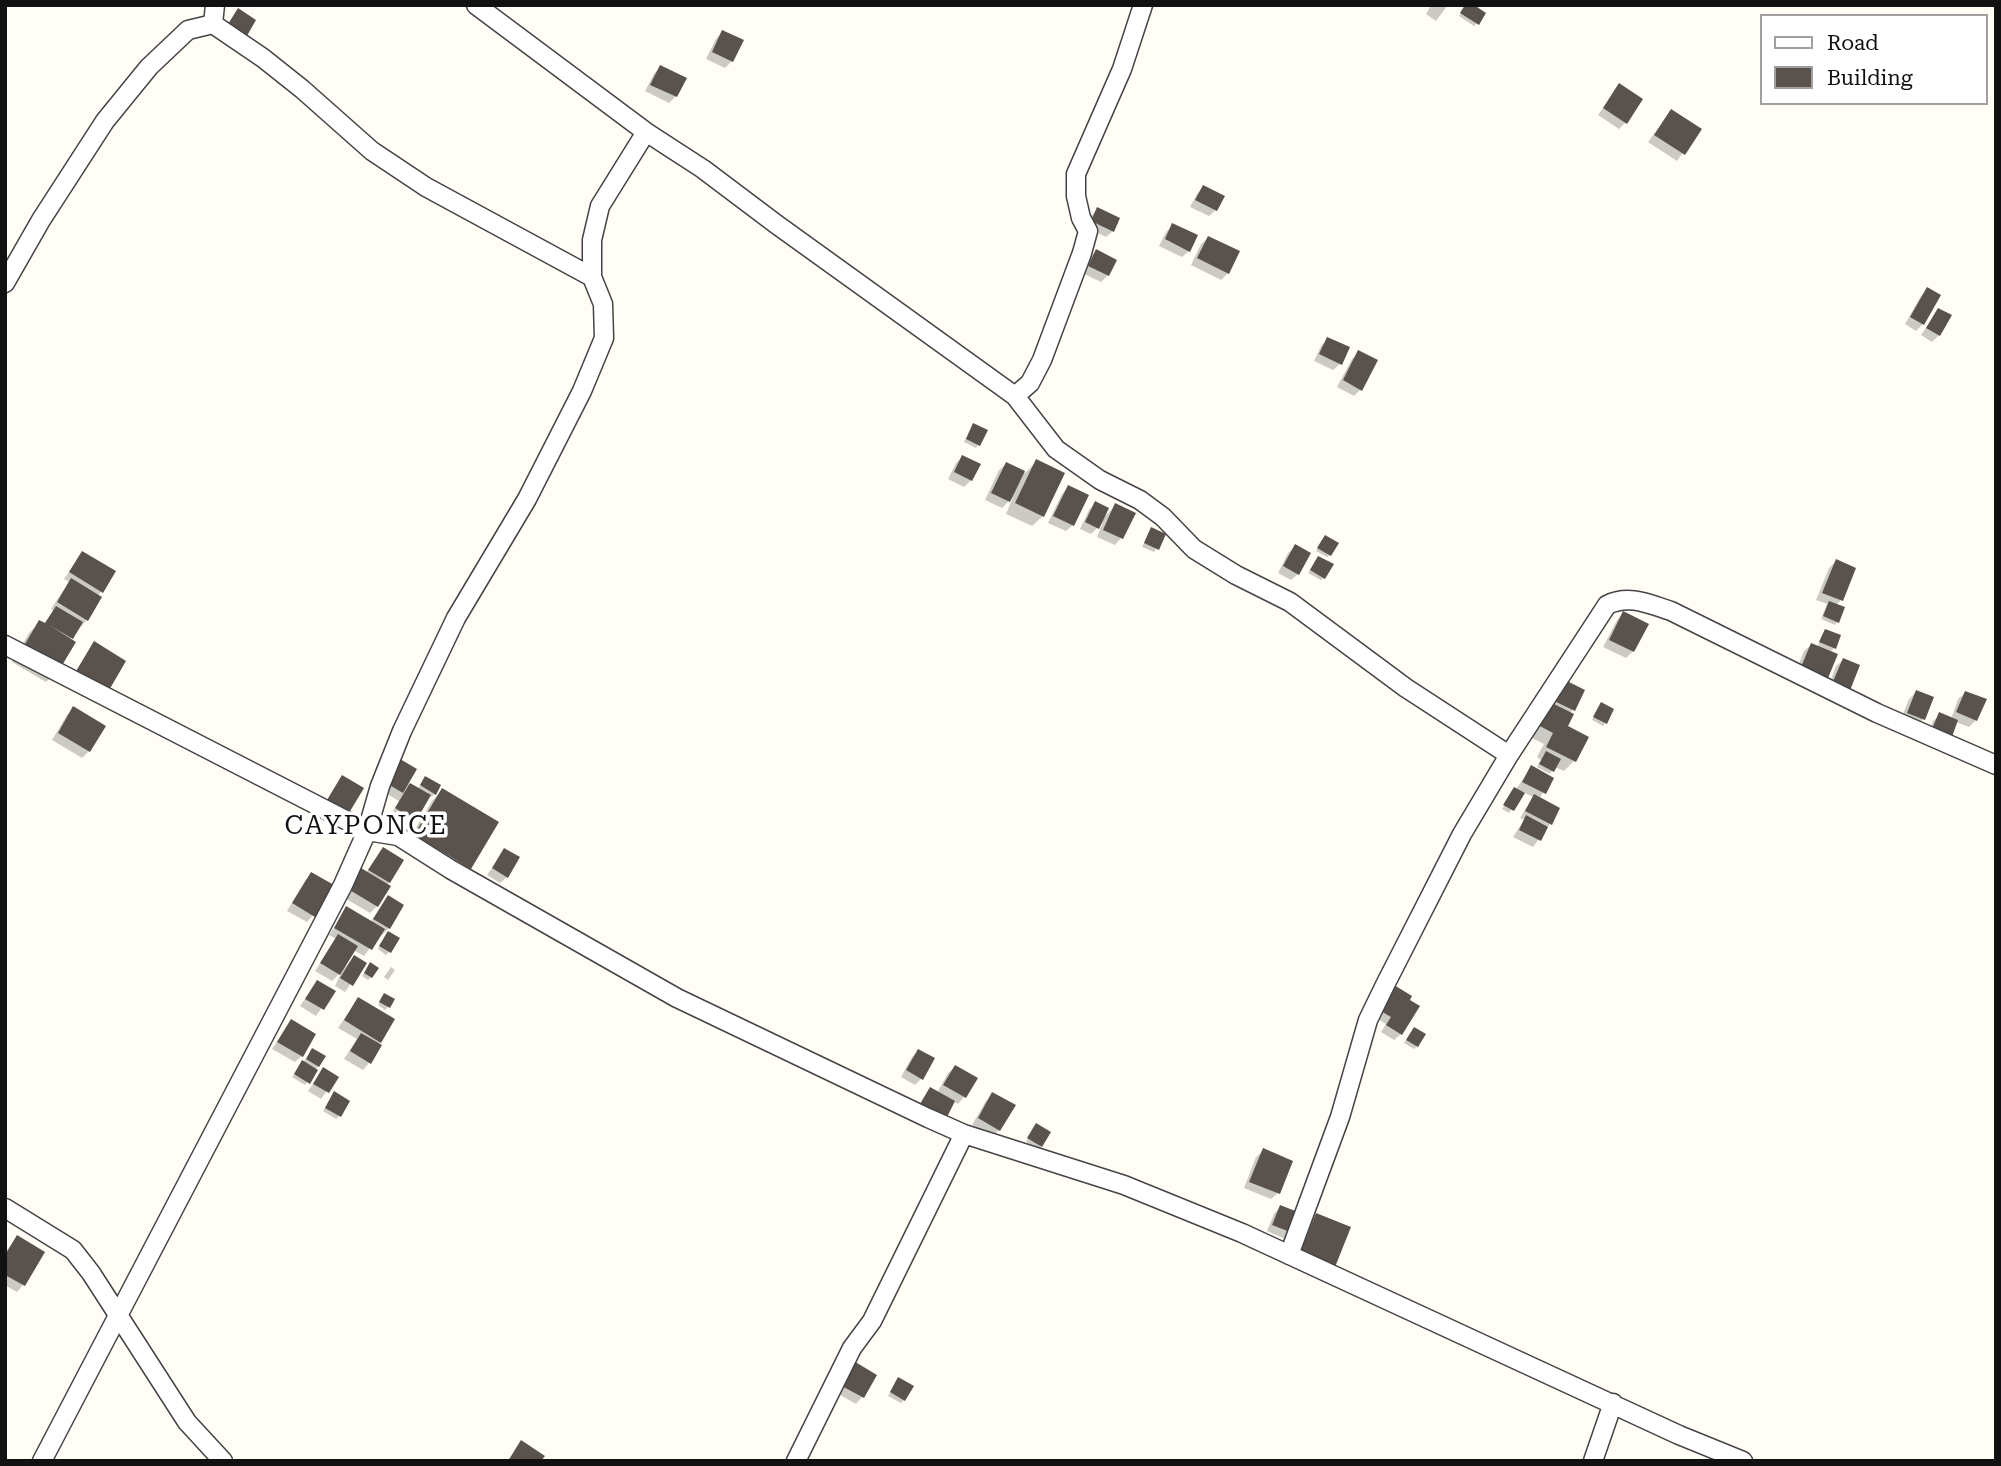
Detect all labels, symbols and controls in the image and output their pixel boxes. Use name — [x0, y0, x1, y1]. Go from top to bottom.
legend — [1759, 14, 1987, 105]
text: Road — [1827, 31, 1879, 55]
text: Building — [1827, 66, 1913, 90]
district label: CAYPONCE — [285, 810, 447, 842]

